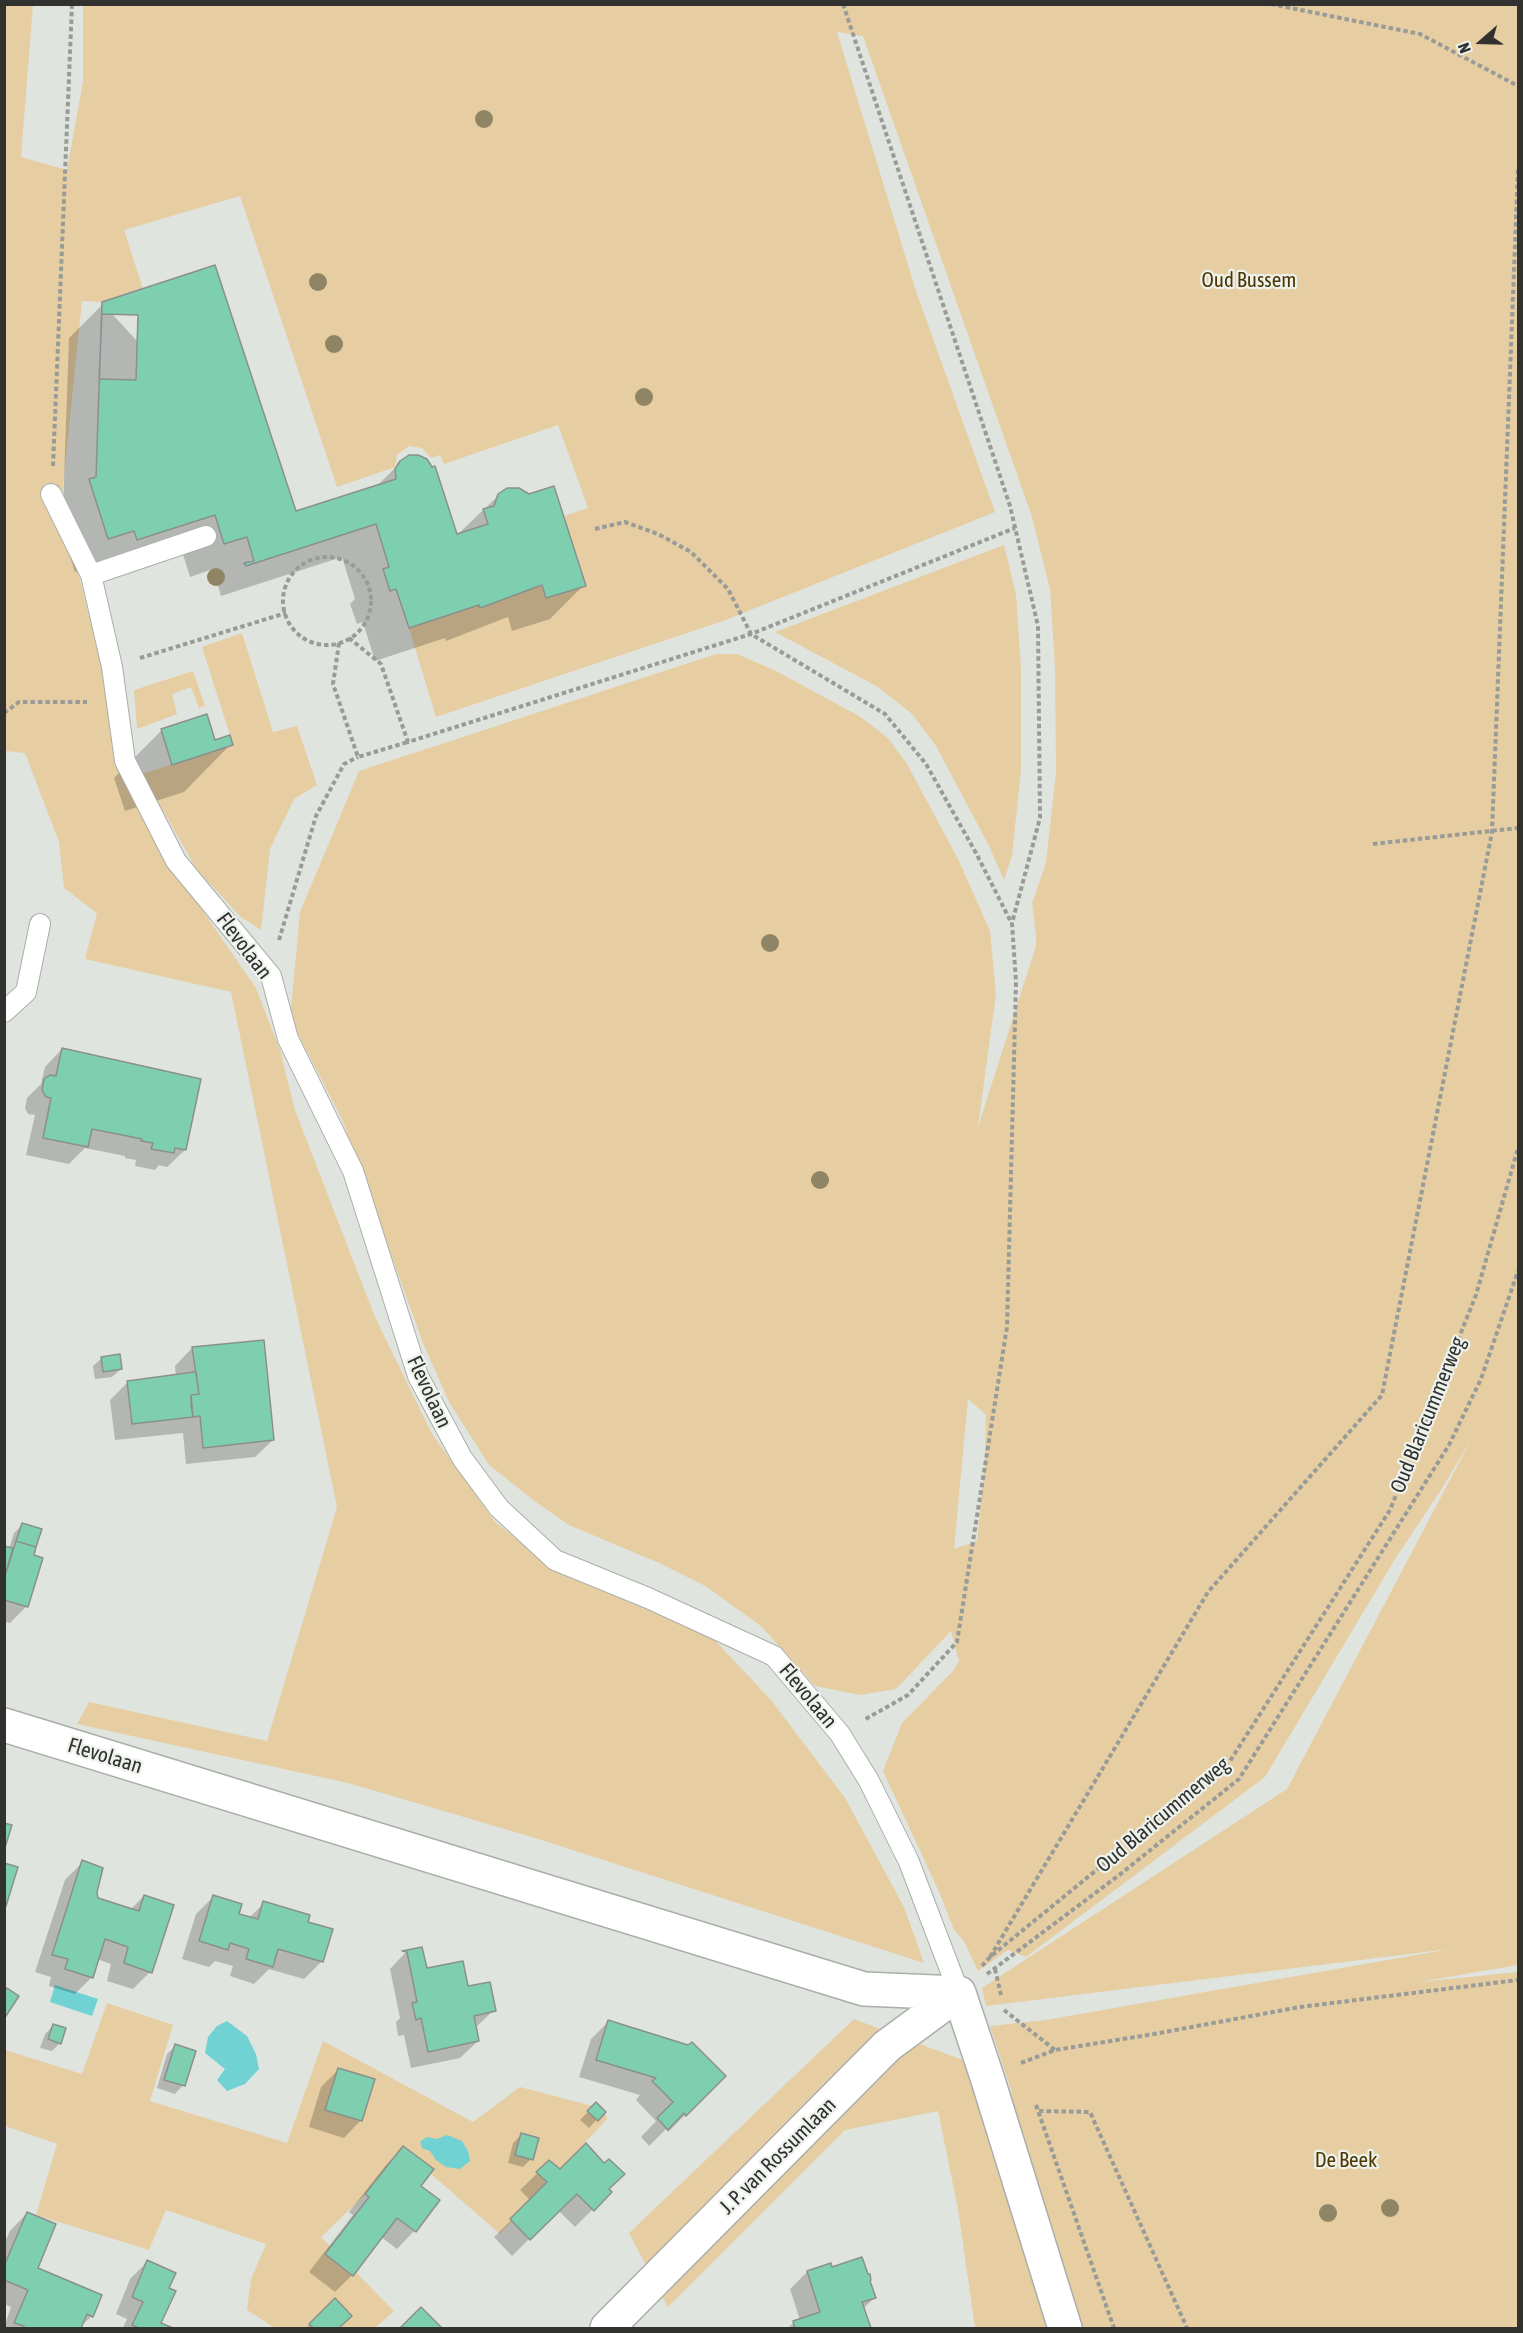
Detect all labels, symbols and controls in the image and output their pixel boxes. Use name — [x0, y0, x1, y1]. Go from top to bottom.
north arrow — [1451, 12, 1511, 72]
text: N — [1454, 41, 1474, 56]
park label: Oud Bussem — [1202, 267, 1296, 293]
street label: Flevolaan — [211, 908, 277, 984]
street label: Oud Blaricummerweg — [1385, 1333, 1471, 1497]
street label: Flevolaan — [401, 1352, 457, 1432]
street label: Flevolaan — [774, 1659, 842, 1733]
street label: Flevolaan — [65, 1733, 145, 1779]
street label: Oud Blaricummerweg — [1091, 1752, 1235, 1878]
street label: J. P. van Rossumlaan — [714, 2092, 842, 2220]
park label: De Beek — [1315, 2147, 1377, 2173]

